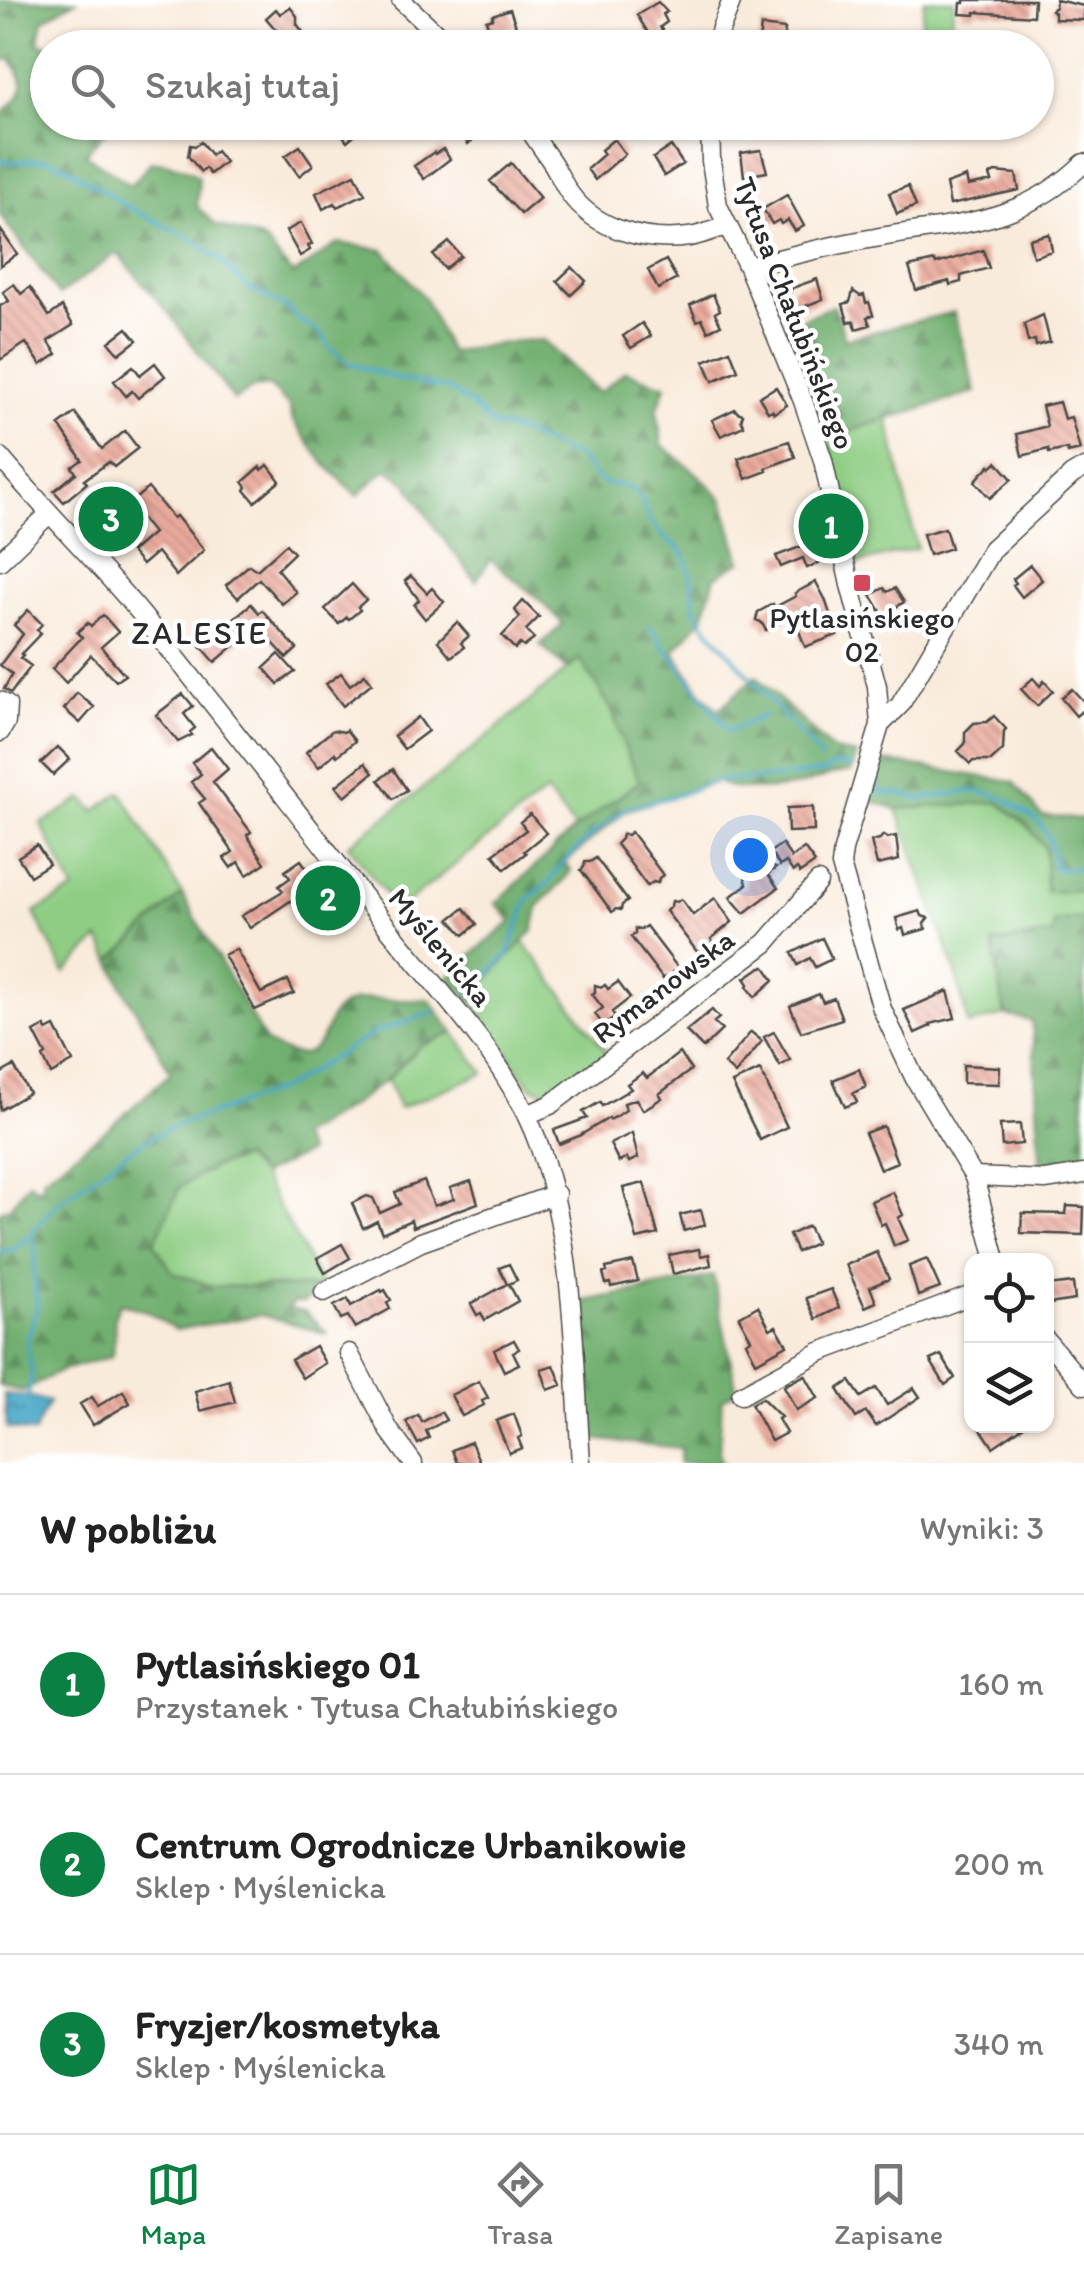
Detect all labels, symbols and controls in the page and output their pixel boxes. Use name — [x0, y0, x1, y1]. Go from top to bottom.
search box — [30, 30, 1054, 140]
icon: search — [65, 58, 120, 113]
text: Szukaj tutaj — [145, 62, 340, 108]
street label: Tytusa Chałubińskiego — [726, 172, 864, 454]
pin: 3 — [78, 482, 144, 556]
pin: 1 — [798, 488, 864, 564]
marker: Pytlasińskiego 02 — [851, 572, 873, 594]
place label: Pytlasińskiego 02 — [769, 599, 955, 670]
district label: ZALESIE — [131, 614, 269, 652]
your location — [725, 830, 776, 881]
pin: 2 — [296, 860, 360, 936]
street label: Myślenicka — [381, 880, 502, 1014]
street label: Rymanowska — [584, 920, 742, 1052]
map controls — [964, 1253, 1054, 1433]
button: locate — [964, 1253, 1054, 1343]
button: layers — [964, 1343, 1054, 1433]
text: W pobliżu — [40, 1503, 216, 1554]
text: Wyniki: 3 — [919, 1509, 1044, 1547]
text: Pytlasińskiego 01 — [135, 1642, 420, 1688]
text: 1 — [65, 1665, 80, 1703]
text: 160 m — [958, 1665, 1044, 1703]
text: Przystanek · Tytusa Chałubińskiego — [135, 1688, 618, 1726]
text: Centrum Ogrodnicze Urbanikowie — [135, 1822, 687, 1868]
text: 2 — [64, 1845, 81, 1883]
text: 200 m — [954, 1845, 1044, 1883]
text: Sklep · Myślenicka — [135, 1868, 386, 1906]
text: Fryzjer/kosmetyka — [135, 2002, 440, 2048]
text: 3 — [64, 2025, 81, 2063]
text: 340 m — [954, 2025, 1044, 2063]
text: Sklep · Myślenicka — [135, 2048, 386, 2086]
tab: Mapa — [141, 2157, 206, 2251]
tab: Trasa — [487, 2157, 553, 2251]
tab: Zapisane — [835, 2157, 943, 2251]

